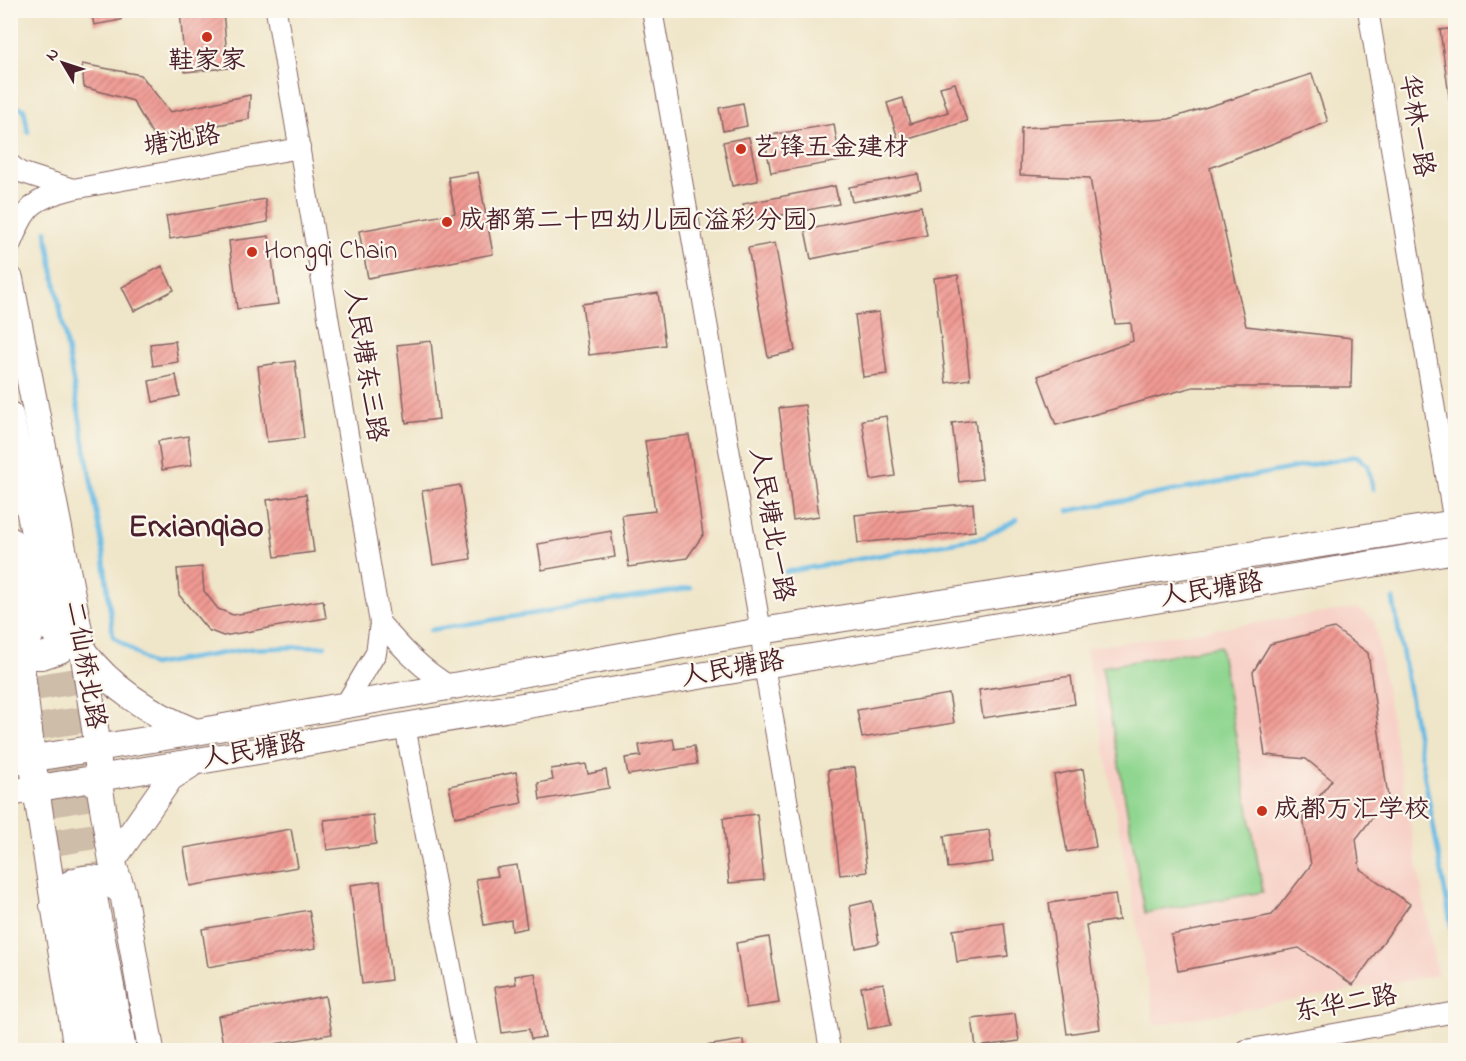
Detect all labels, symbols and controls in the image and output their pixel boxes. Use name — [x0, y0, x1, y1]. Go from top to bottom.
marker: 鞋家家 — [200, 30, 214, 44]
north arrow — [33, 33, 93, 93]
text: N — [40, 43, 66, 67]
place label: 鞋家家 — [168, 43, 246, 81]
street label: 华林一路 — [1388, 72, 1442, 180]
street label: 塘池路 — [140, 117, 224, 167]
place label: 艺锋五金建材 — [753, 130, 909, 168]
marker: 艺锋五金建材 — [734, 142, 748, 156]
place label: 成都第二十四幼儿园(溢彩分园) — [459, 203, 816, 241]
marker: 成都第二十四幼儿园(溢彩分园) — [440, 215, 454, 229]
place label: Hongqi Chain — [264, 233, 397, 271]
marker: Hongqi Chain — [245, 245, 259, 259]
street label: 人民塘东三路 — [333, 285, 395, 445]
street label: 人民塘北一路 — [738, 445, 802, 605]
district label: Erxianqiao — [128, 505, 264, 552]
street label: 人民塘路 — [1158, 564, 1266, 618]
street label: 二仙桥北路 — [54, 598, 114, 732]
street label: 人民塘路 — [678, 642, 788, 698]
street label: 人民塘路 — [199, 724, 309, 780]
place label: 成都万汇学校 — [1274, 792, 1430, 830]
marker: 成都万汇学校 — [1255, 804, 1269, 818]
street label: 东华二路 — [1291, 977, 1401, 1033]

